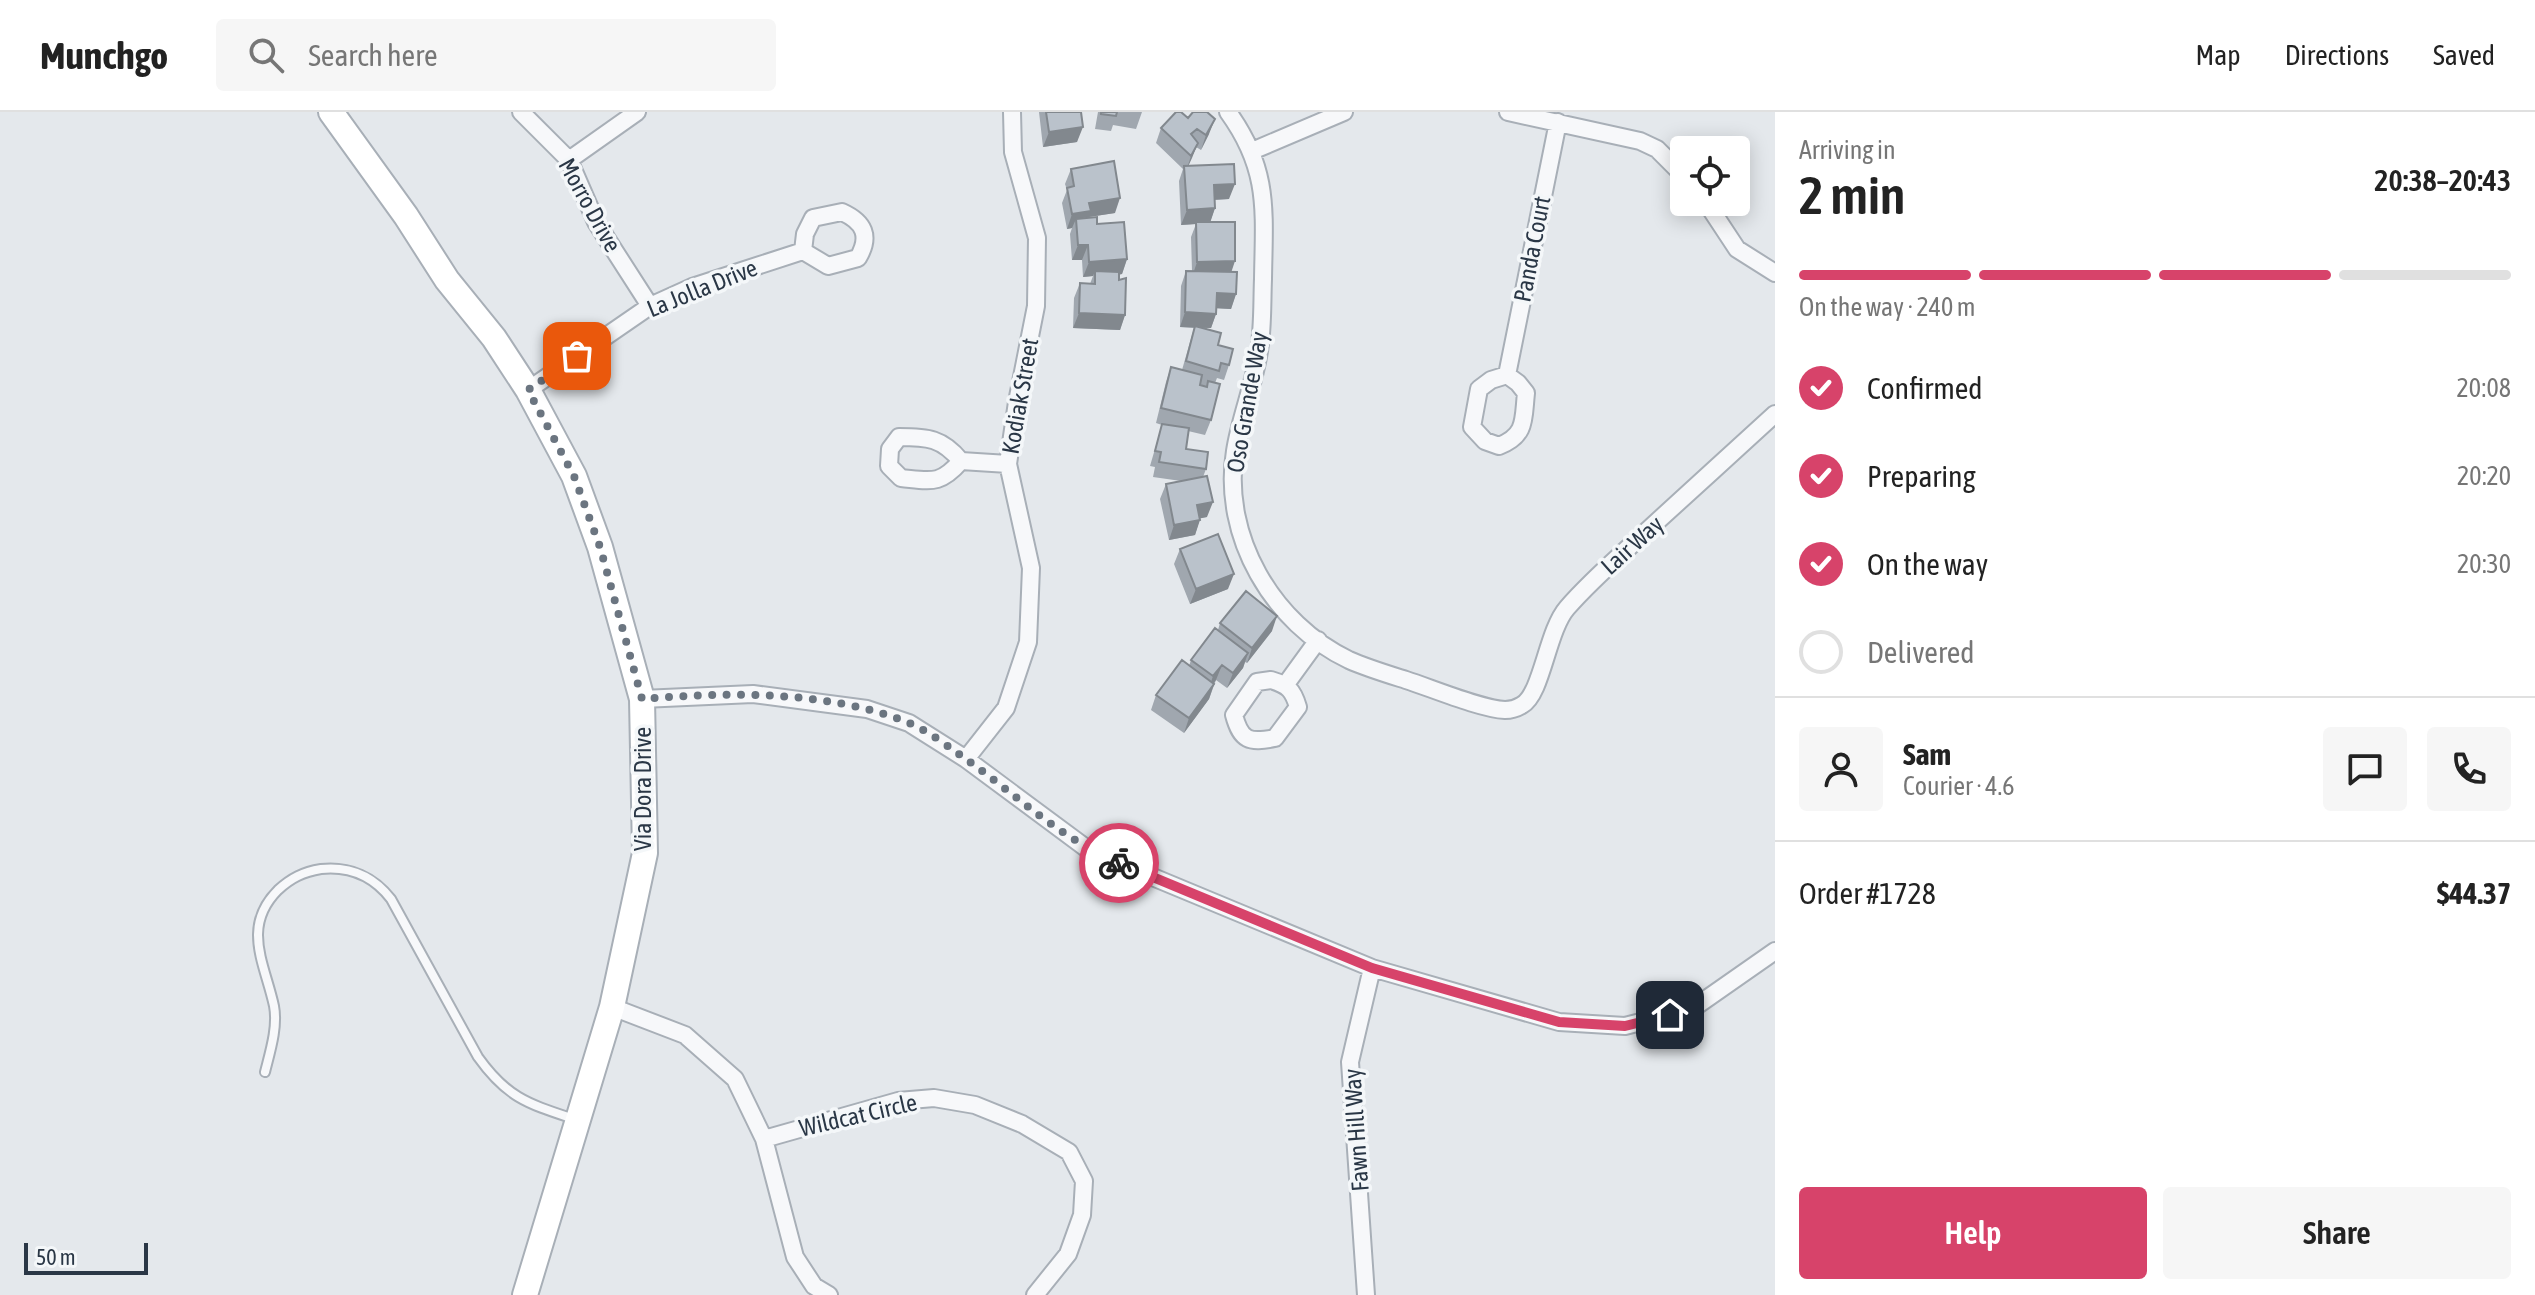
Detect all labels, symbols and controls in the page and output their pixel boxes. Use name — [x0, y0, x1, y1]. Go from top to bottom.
search box — [216, 19, 776, 91]
icon: search — [244, 33, 288, 77]
text: Munchgo — [40, 34, 168, 77]
text: Search here — [308, 38, 438, 72]
text: Map — [2196, 39, 2241, 71]
text: Directions — [2285, 39, 2389, 71]
text: Saved — [2433, 39, 2495, 71]
text: Arriving in — [1799, 135, 1896, 165]
map controls — [1670, 136, 1750, 216]
button: locate — [1670, 136, 1750, 216]
street label: Morro Drive — [553, 154, 627, 256]
text: 20:38–20:43 — [2374, 163, 2511, 197]
text: 2 min — [1799, 165, 1905, 225]
street label: Panda Court — [1509, 194, 1556, 304]
street label: La Jolla Drive — [643, 254, 761, 322]
text: On the way · 240 m — [1799, 292, 1976, 322]
pin — [543, 322, 611, 390]
street label: Oso Grande Way — [1221, 329, 1273, 474]
icon: bag — [555, 334, 599, 378]
street label: Kodiak Street — [997, 336, 1043, 456]
icon: check — [1799, 366, 1843, 410]
text: Confirmed — [1867, 371, 1982, 405]
text: 20:08 — [2456, 373, 2511, 403]
icon: check — [1799, 454, 1843, 498]
text: Preparing — [1867, 459, 1976, 493]
text: 20:20 — [2457, 461, 2511, 491]
street label: Lair Way — [1595, 510, 1669, 580]
icon: check — [1799, 542, 1843, 586]
text: On the way — [1867, 547, 1988, 581]
text: 20:30 — [2457, 549, 2511, 579]
text: Delivered — [1867, 635, 1975, 669]
street label: Via Dora Drive — [629, 727, 656, 851]
button: person — [1799, 727, 1883, 811]
button: chat — [2323, 727, 2407, 811]
button: phone — [2427, 727, 2511, 811]
text: Sam — [1903, 737, 1951, 771]
text: Courier · 4.6 — [1903, 771, 2014, 801]
courier — [1079, 823, 1159, 903]
icon: bike — [1097, 841, 1141, 885]
text: Order #1728 — [1799, 876, 1936, 910]
text: $44.37 — [2437, 876, 2511, 910]
pin — [1636, 981, 1704, 1049]
icon: home — [1648, 993, 1692, 1037]
street label: Fawn Hill Way — [1338, 1068, 1374, 1192]
street label: Wildcat Circle — [797, 1088, 919, 1142]
button: Help — [1799, 1187, 2147, 1279]
button: Share — [2163, 1187, 2511, 1279]
scale bar — [24, 1239, 148, 1275]
text: 50 m — [36, 1244, 76, 1270]

